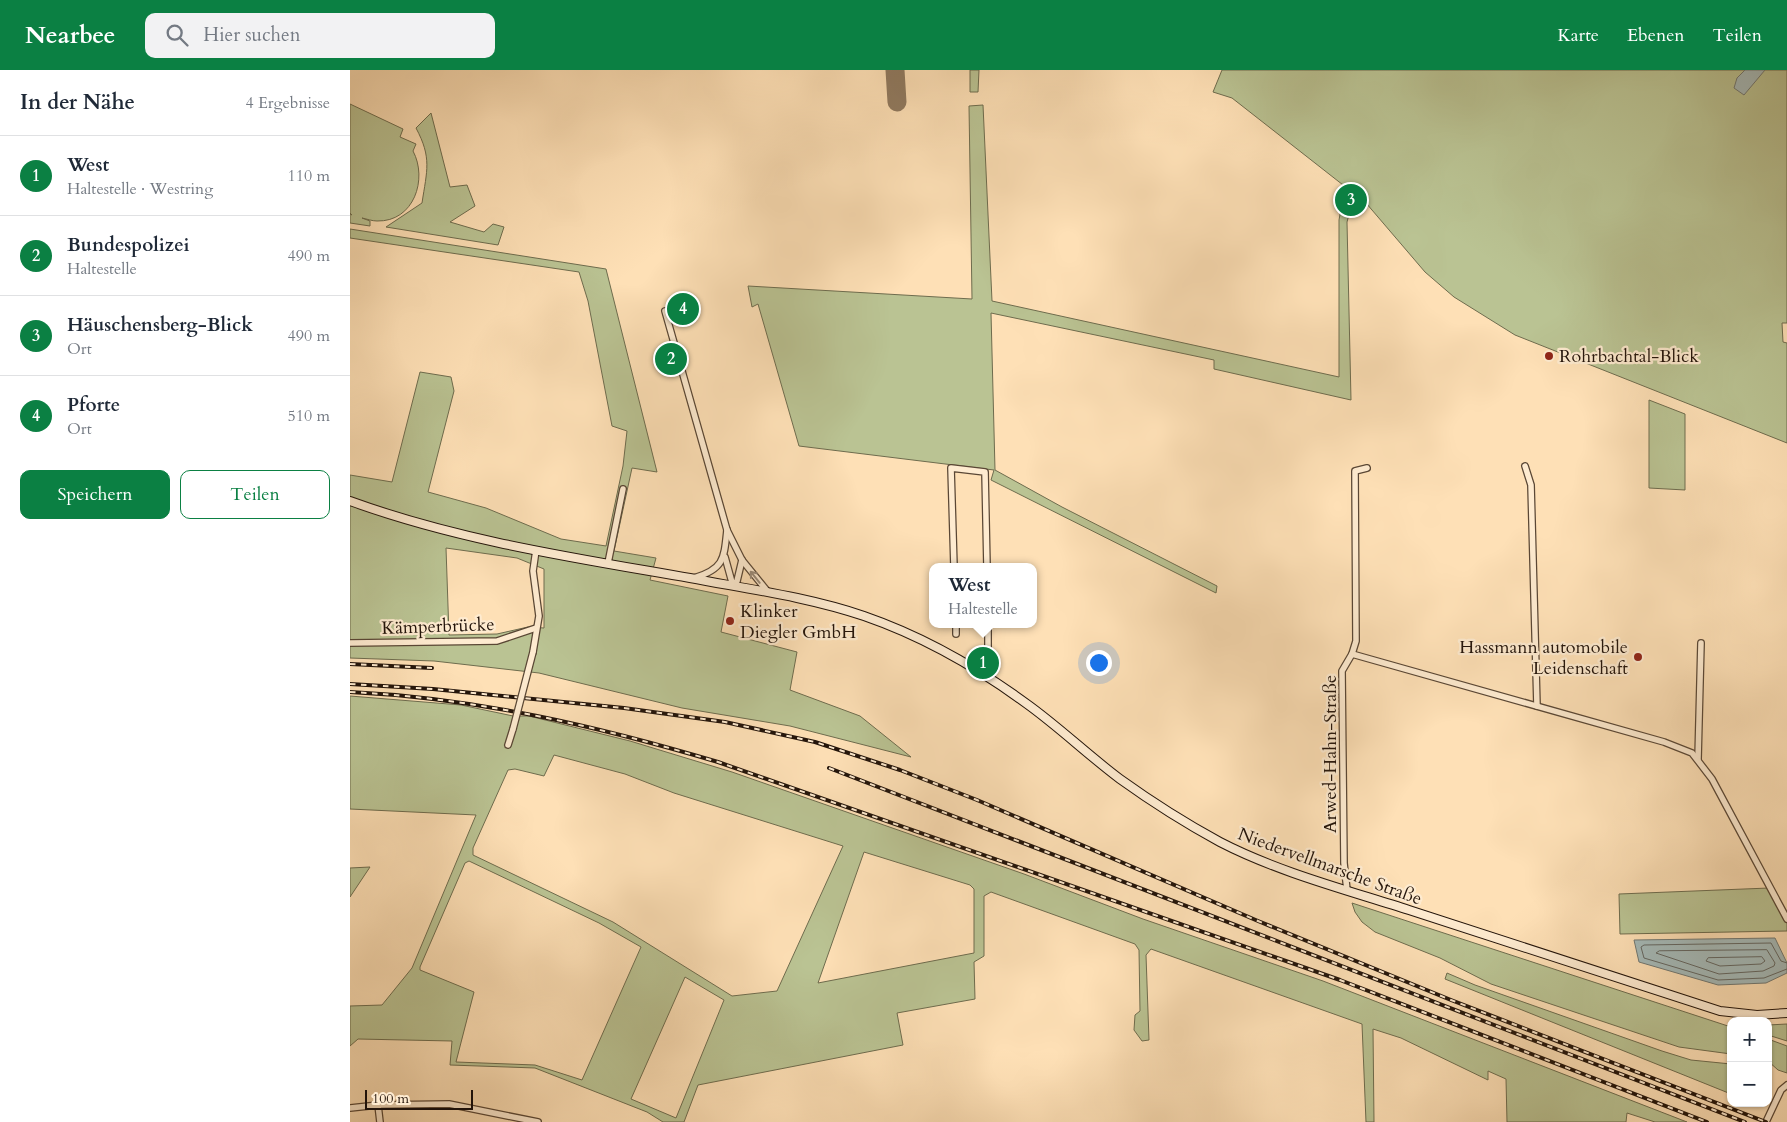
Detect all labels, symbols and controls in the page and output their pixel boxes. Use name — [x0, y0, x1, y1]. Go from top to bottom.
search box — [145, 13, 495, 58]
text: Nearbee — [25, 19, 115, 52]
icon: search — [163, 21, 191, 49]
text: Hier suchen — [203, 22, 300, 48]
text: Karte — [1557, 23, 1599, 48]
text: Ebenen — [1627, 23, 1685, 48]
text: Teilen — [1713, 23, 1762, 48]
text: In der Nähe — [20, 88, 135, 117]
text: 4 Ergebnisse — [245, 92, 330, 114]
text: West — [67, 152, 109, 178]
text: 1 — [32, 165, 40, 187]
text: 110 m — [288, 165, 330, 187]
text: Haltestelle · Westring — [67, 178, 213, 200]
pin: 3 — [1335, 181, 1367, 219]
text: Bundespolizei — [67, 232, 190, 258]
text: 2 — [32, 245, 40, 267]
text: 490 m — [288, 245, 330, 267]
text: Haltestelle — [67, 258, 137, 280]
pin: 4 — [667, 290, 699, 328]
text: Häuschensberg-Blick — [67, 312, 253, 338]
text: 3 — [32, 325, 40, 347]
text: 490 m — [288, 325, 330, 347]
text: Ort — [67, 338, 92, 360]
pin: 2 — [655, 340, 687, 378]
place label: Rohrbachtal-Blick — [1559, 344, 1699, 369]
marker: Rohrbachtal-Blick — [1543, 350, 1555, 362]
text: Pforte — [67, 392, 120, 418]
text: 4 — [32, 405, 40, 427]
text: 510 m — [288, 405, 330, 427]
text: Ort — [67, 418, 92, 440]
button: Speichern — [20, 470, 170, 519]
button: Teilen — [180, 470, 330, 519]
popup — [929, 563, 1037, 628]
one-way arrow — [749, 571, 760, 584]
text: West — [948, 572, 990, 598]
text: Haltestelle — [948, 598, 1018, 620]
place label: Klinker Diegler GmbH — [740, 599, 856, 645]
street label: Kämperbrücke — [381, 612, 495, 641]
marker: Klinker Diegler GmbH — [724, 615, 736, 627]
place label: Hassmann automobile Leidenschaft — [1459, 635, 1628, 681]
pin: 1 — [967, 644, 999, 682]
your location — [1086, 650, 1112, 676]
marker: Hassmann automobile Leidenschaft — [1632, 651, 1644, 663]
street label: Arwed-Hahn-Straße — [1318, 675, 1343, 833]
street label: Niedervellmarsche Straße — [1234, 822, 1425, 911]
map controls — [1727, 1017, 1772, 1107]
button: + — [1727, 1017, 1772, 1062]
button: − — [1727, 1062, 1772, 1107]
scale bar — [365, 1087, 472, 1110]
text: 100 m — [372, 1089, 409, 1108]

